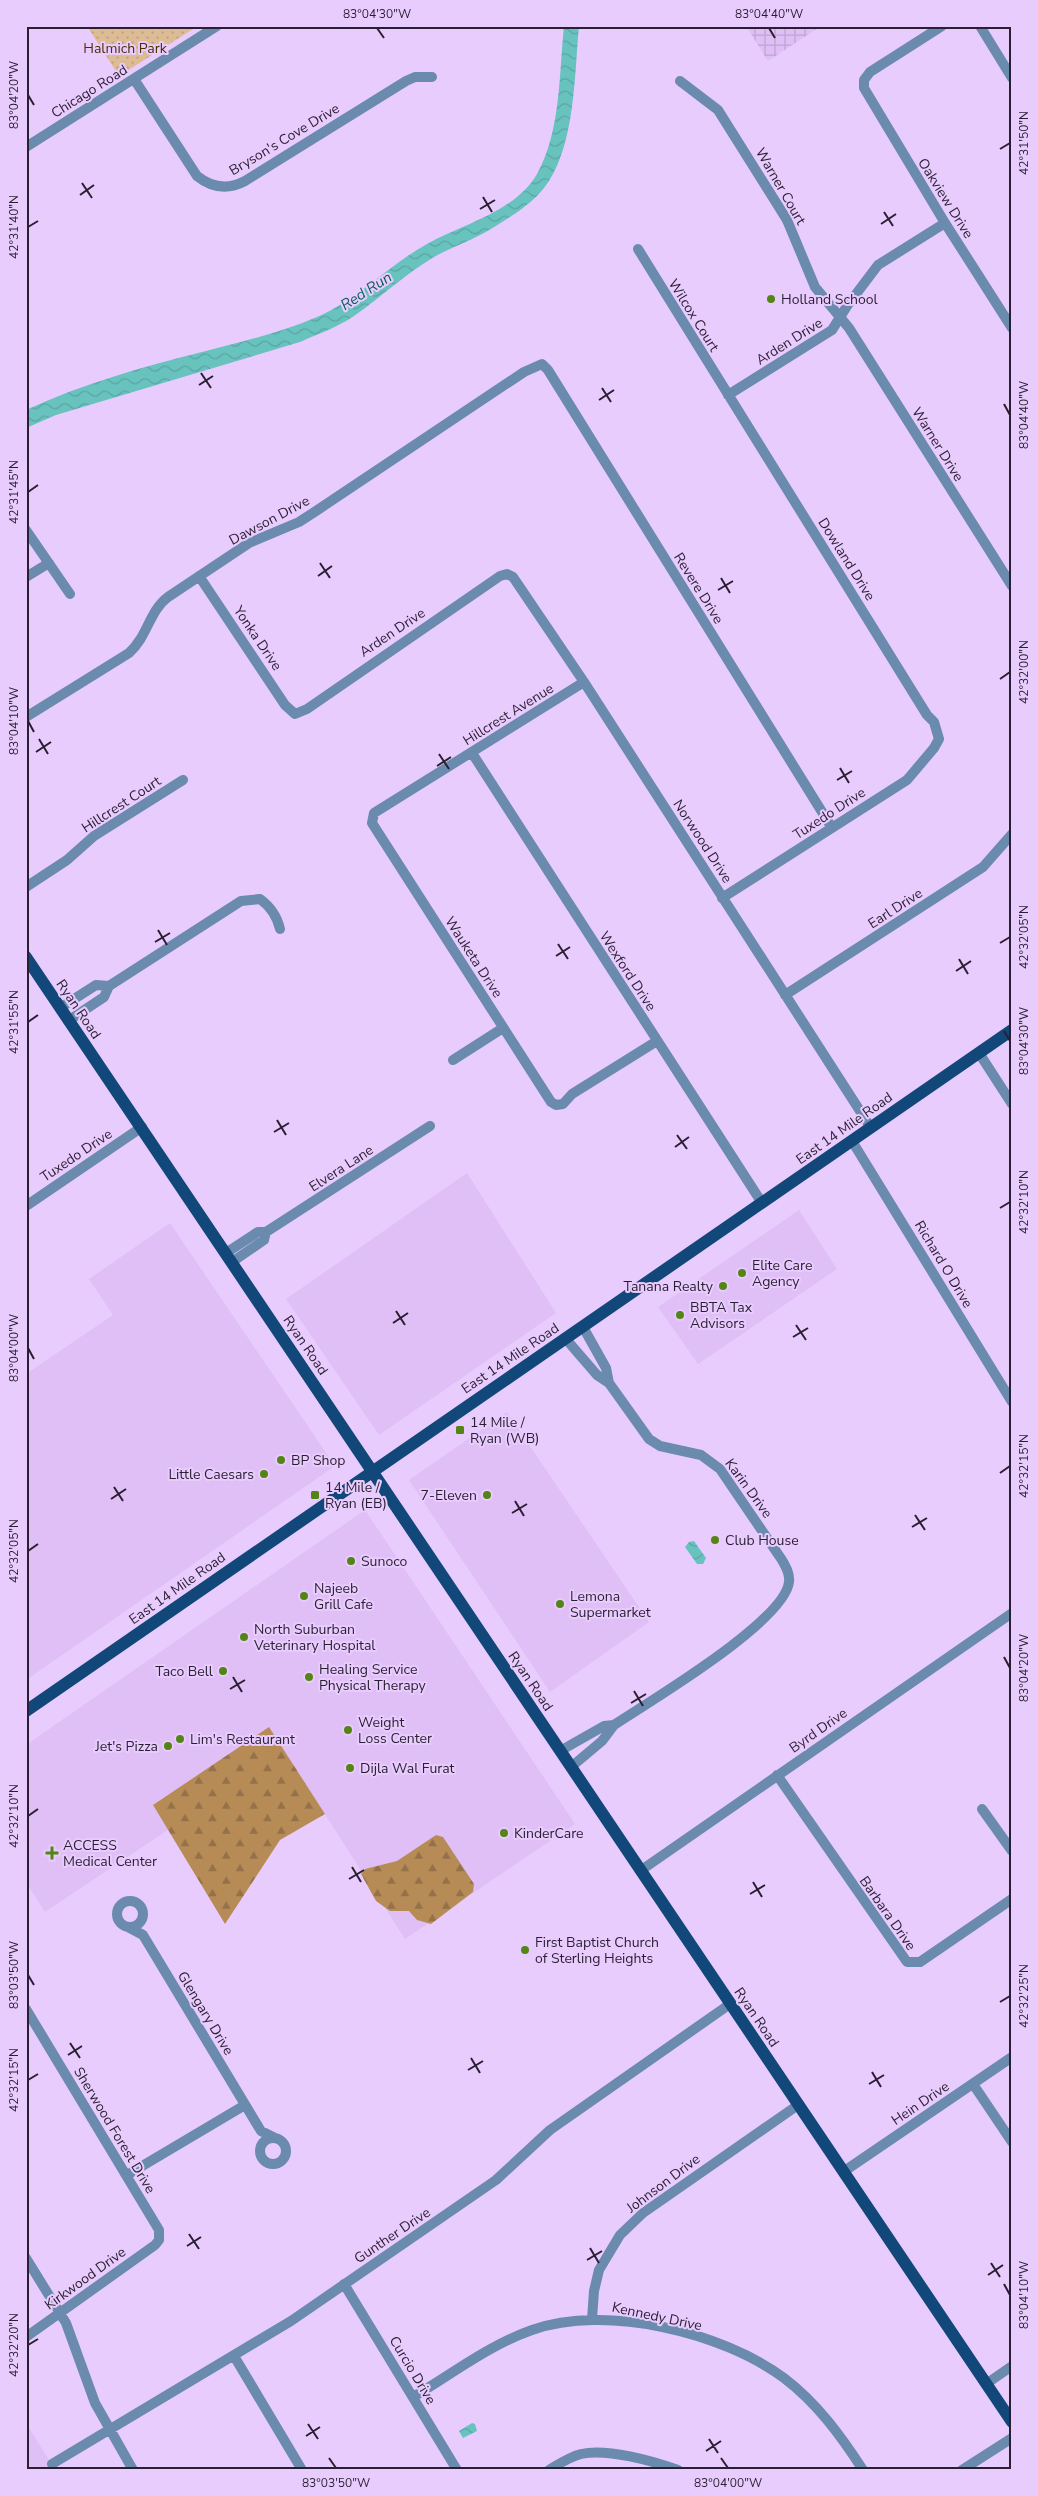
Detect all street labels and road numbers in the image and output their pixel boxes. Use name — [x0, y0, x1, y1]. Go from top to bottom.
street label: Chicago Road — [47, 60, 131, 122]
street label: Bryson's Cove Drive — [225, 99, 343, 180]
street label: Warner Court — [751, 144, 810, 228]
street label: Oakview Drive — [913, 155, 978, 242]
street label: Wilcox Court — [664, 275, 724, 355]
street label: Arden Drive — [752, 313, 826, 369]
street label: Warner Drive — [907, 404, 968, 485]
street label: Dawson Drive — [226, 491, 313, 550]
street label: Dowland Drive — [814, 514, 880, 604]
street label: Revere Drive — [669, 549, 728, 627]
street label: Yonka Drive — [228, 601, 286, 674]
street label: Arden Drive — [356, 603, 429, 661]
street label: Hillcrest Avenue — [459, 679, 557, 750]
street label: Hillcrest Court — [78, 772, 165, 837]
street label: Tuxedo Drive — [789, 783, 869, 844]
street label: Norwood Drive — [669, 796, 737, 887]
street label: Earl Drive — [864, 884, 926, 933]
street label: Wauketa Drive — [440, 913, 507, 1002]
street label: Wexford Drive — [595, 928, 660, 1015]
street label: Ryan Road — [52, 976, 105, 1043]
street label: East 14 Mile Road — [792, 1088, 896, 1169]
street label: Tuxedo Drive — [37, 1124, 116, 1186]
street label: Elvera Lane — [305, 1141, 377, 1196]
street label: Richard O Drive — [910, 1217, 977, 1311]
street label: Ryan Road — [279, 1312, 332, 1379]
street label: East 14 Mile Road — [458, 1319, 563, 1398]
street label: Karin Drive — [721, 1455, 777, 1522]
street label: East 14 Mile Road — [125, 1548, 229, 1629]
street label: Ryan Road — [504, 1648, 557, 1715]
street label: Byrd Drive — [786, 1704, 851, 1757]
street label: Barbara Drive — [855, 1872, 920, 1954]
street label: Glengary Drive — [173, 1968, 238, 2059]
street label: Ryan Road — [730, 1984, 783, 2051]
street label: Sherwood Forest Drive — [69, 2063, 160, 2197]
street label: Hein Drive — [888, 2077, 953, 2130]
street label: Johnson Drive — [622, 2149, 704, 2218]
street label: Gunther Drive — [350, 2203, 434, 2268]
street label: Kirkwood Drive — [41, 2243, 130, 2314]
street label: Kennedy Drive — [610, 2298, 704, 2335]
street label: Curcio Drive — [385, 2333, 440, 2408]

